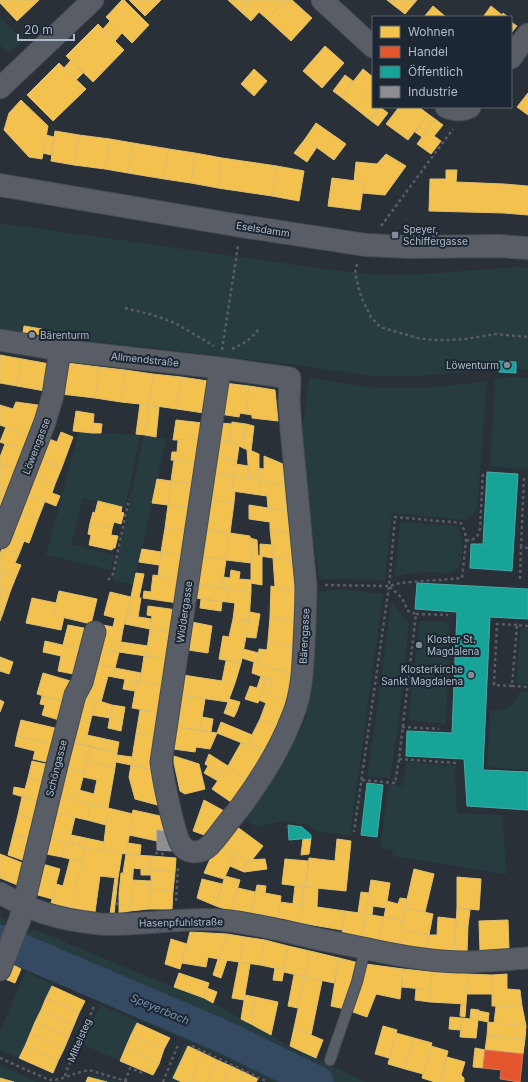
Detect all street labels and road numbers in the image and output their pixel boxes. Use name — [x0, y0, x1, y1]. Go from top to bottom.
street label: Eselsdamm — [235, 219, 291, 239]
street label: Allmendstraße — [110, 349, 180, 369]
street label: Löwengasse — [20, 416, 52, 476]
street label: Widdergasse — [174, 580, 194, 644]
street label: Bärengasse — [297, 608, 311, 664]
street label: Schöngasse — [43, 738, 69, 798]
street label: Hasenpfuhlstraße — [139, 915, 223, 929]
street label: Mittelsteg — [64, 1016, 94, 1064]

